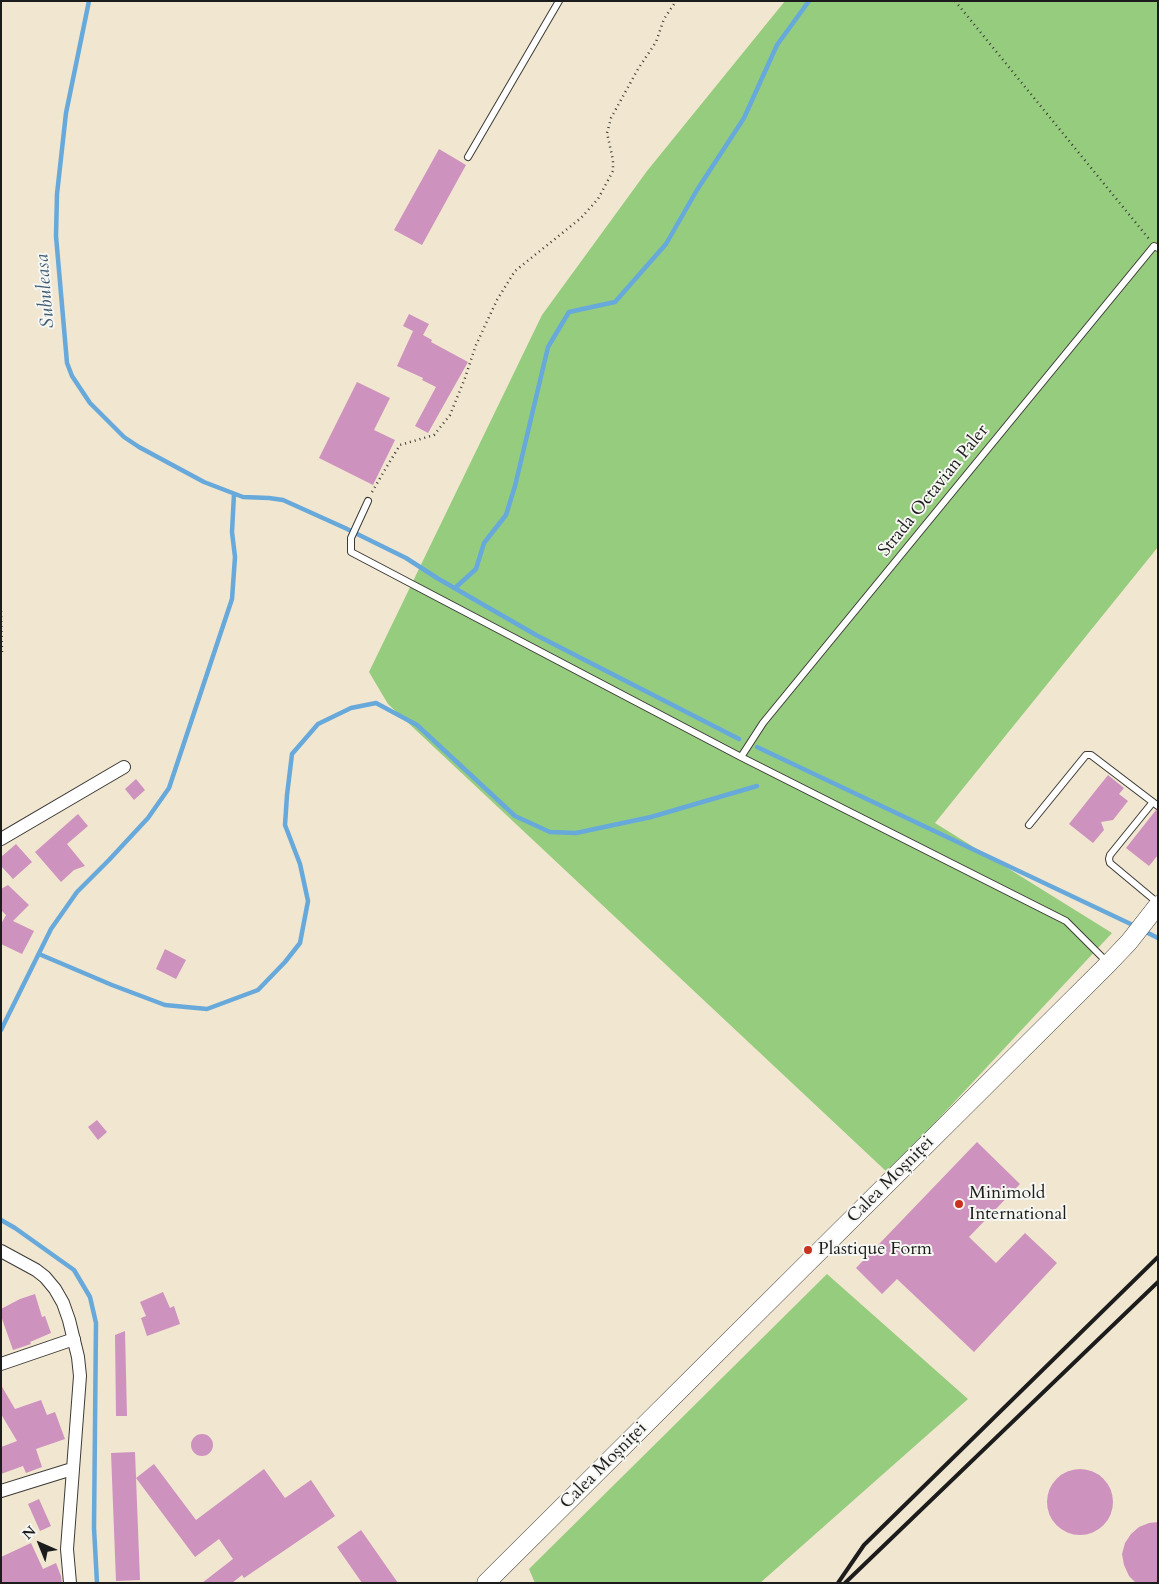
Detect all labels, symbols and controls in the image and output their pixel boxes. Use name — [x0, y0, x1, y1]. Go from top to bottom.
water label: Subuleasa — [31, 253, 61, 329]
street label: Strada Octavian Paler — [874, 421, 994, 561]
street label: Calea Moșniței — [843, 1132, 939, 1228]
place label: Minimold International — [969, 1183, 1067, 1226]
marker: Minimold International — [953, 1198, 965, 1210]
place label: Plastique Form — [818, 1239, 932, 1261]
marker: Plastique Form — [802, 1244, 814, 1256]
street label: Calea Moșniței — [556, 1418, 652, 1514]
north arrow — [15, 1519, 65, 1569]
text: N — [18, 1522, 40, 1544]

